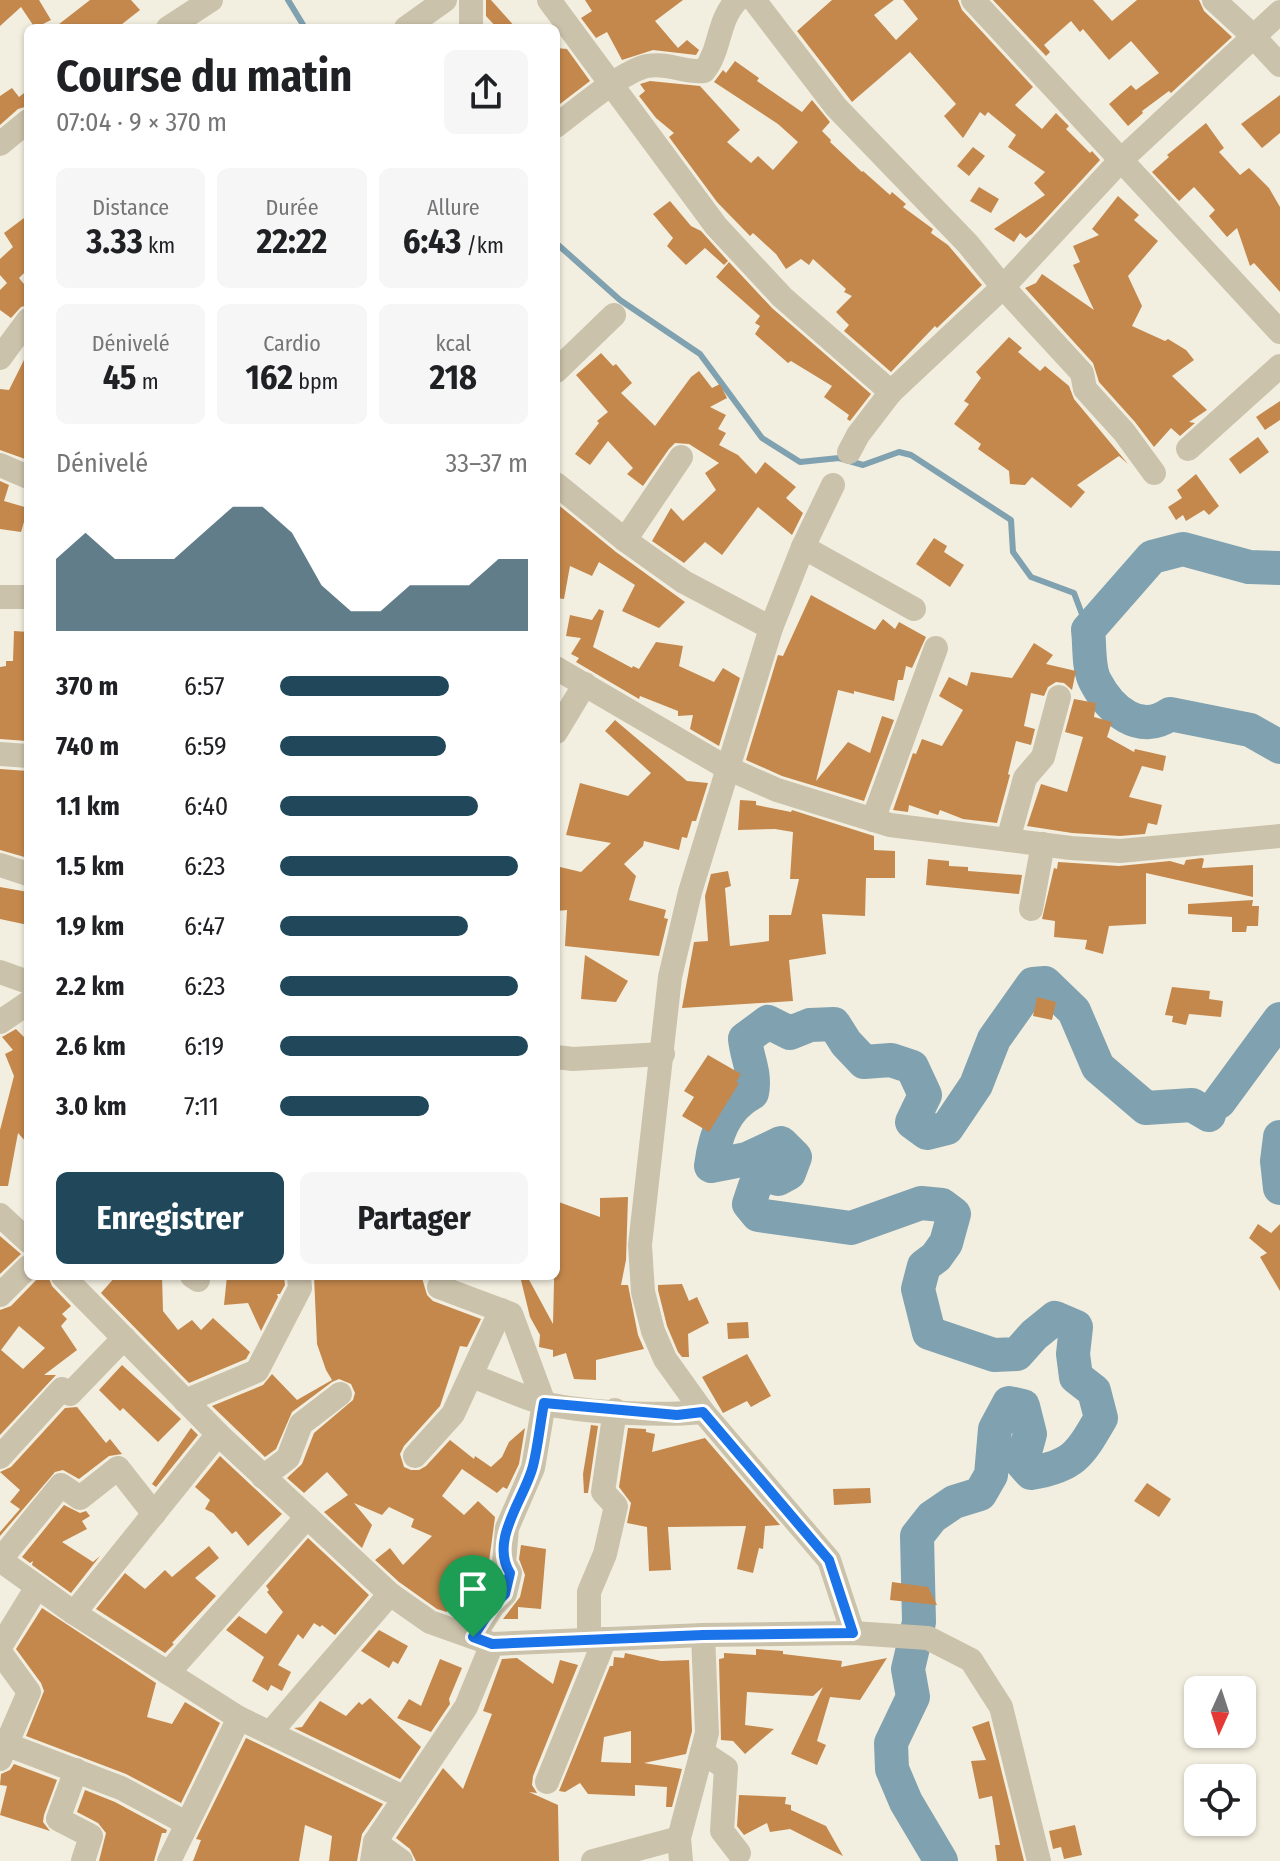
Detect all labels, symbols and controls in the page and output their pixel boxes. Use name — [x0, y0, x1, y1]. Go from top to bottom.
text: Course du matin — [56, 50, 352, 103]
button: share — [444, 50, 528, 134]
text: 07:04 · 9 × 370 m — [56, 107, 227, 138]
text: Distance — [92, 194, 169, 221]
text: Durée — [265, 194, 319, 221]
text: Allure — [427, 194, 480, 221]
text: 3.33 — [86, 221, 143, 262]
text: 22:22 — [257, 221, 327, 262]
text: 6:43 — [403, 221, 461, 262]
text: km — [143, 232, 175, 259]
text: /km — [461, 232, 504, 259]
text: Dénivelé — [92, 330, 170, 357]
text: Cardio — [263, 330, 321, 357]
text: kcal — [436, 330, 471, 357]
text: 45 — [103, 357, 137, 398]
text: 162 — [245, 357, 293, 398]
text: 218 — [430, 357, 477, 398]
text: m — [137, 368, 159, 395]
text: bpm — [293, 368, 339, 395]
text: Dénivelé — [56, 448, 148, 479]
text: 33–37 m — [446, 448, 528, 479]
text: 370 m — [56, 671, 118, 702]
text: 6:57 — [184, 671, 224, 702]
text: 740 m — [56, 731, 119, 762]
text: 6:59 — [184, 731, 227, 762]
text: 1.1 km — [56, 791, 120, 822]
text: 6:40 — [184, 791, 228, 822]
text: 1.5 km — [56, 851, 124, 882]
text: 6:23 — [184, 851, 226, 882]
text: 1.9 km — [56, 911, 124, 942]
text: 6:47 — [184, 911, 225, 942]
text: 2.2 km — [56, 971, 125, 1002]
text: 6:23 — [184, 971, 226, 1002]
text: 2.6 km — [56, 1031, 126, 1062]
text: 6:19 — [184, 1031, 224, 1062]
text: 3.0 km — [56, 1091, 127, 1122]
text: 7:11 — [184, 1091, 219, 1122]
button: Enregistrer — [56, 1172, 284, 1264]
button: Partager — [300, 1172, 528, 1264]
pin — [439, 1555, 507, 1637]
icon: arrive — [451, 1567, 495, 1611]
north arrow — [1184, 1676, 1256, 1748]
map controls — [1184, 1676, 1256, 1836]
button: locate — [1184, 1764, 1256, 1836]

